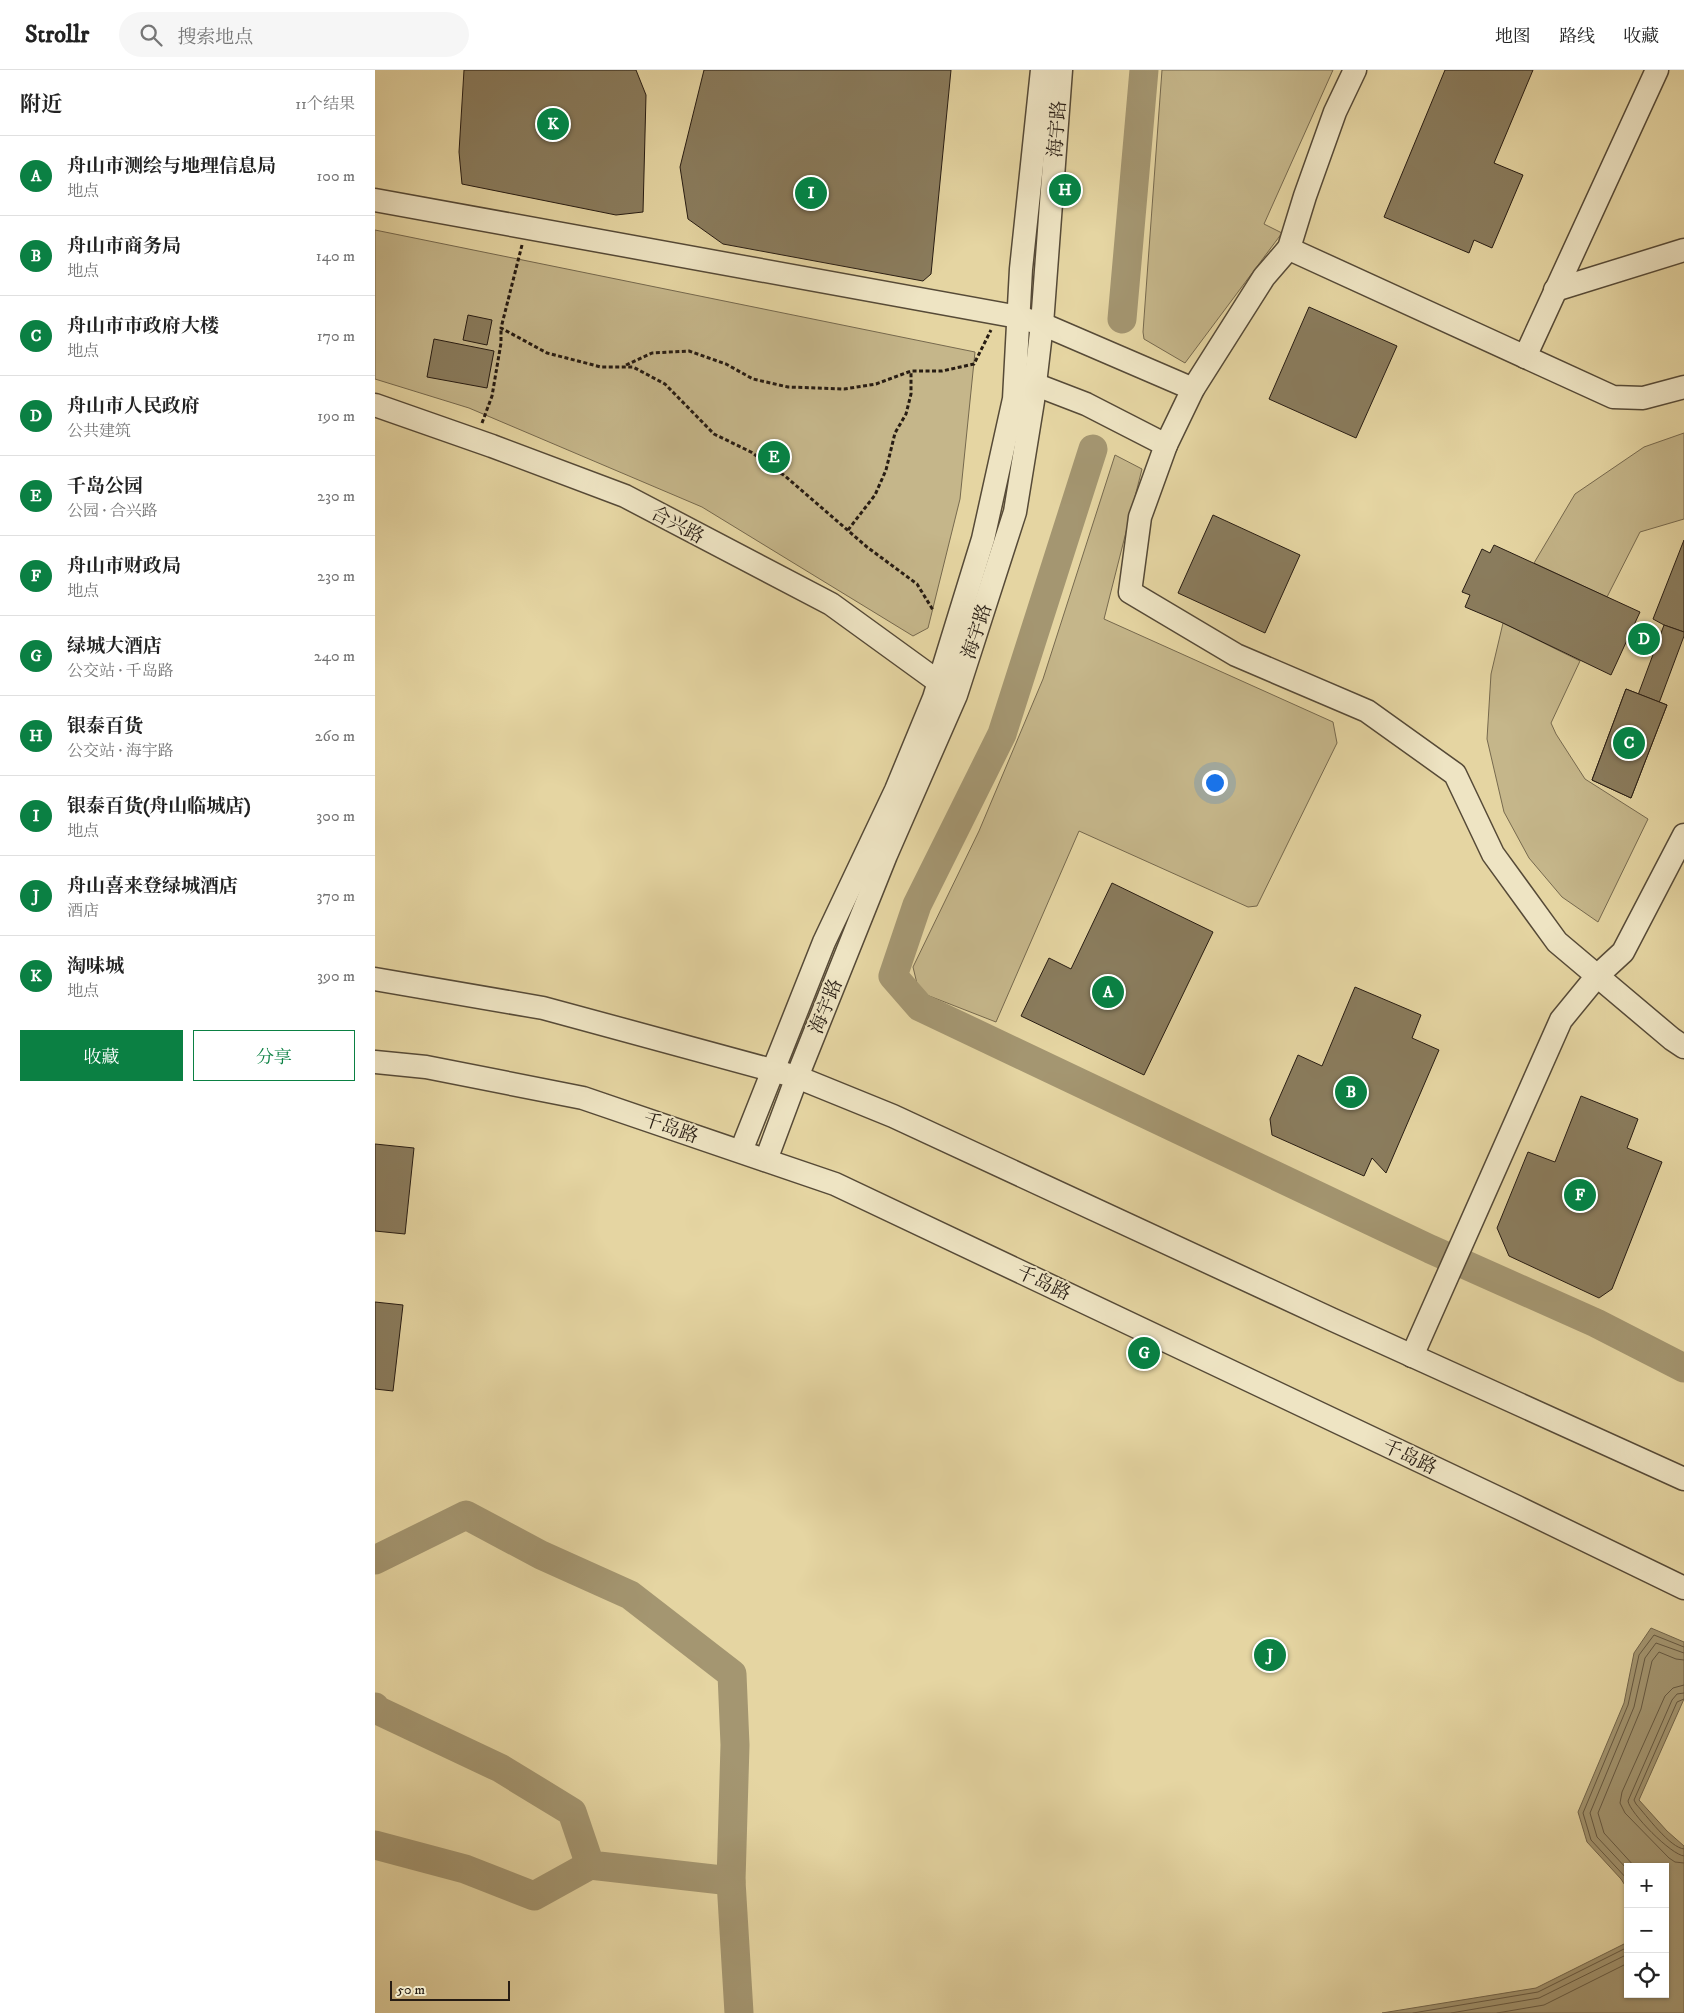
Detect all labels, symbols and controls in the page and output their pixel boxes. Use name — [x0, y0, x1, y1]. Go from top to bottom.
search box — [119, 12, 469, 57]
text: Strollr — [25, 20, 89, 50]
icon: search — [137, 21, 165, 49]
text: 搜索地点 — [177, 26, 253, 49]
text: 地图 — [1495, 26, 1531, 48]
text: 路线 — [1559, 26, 1595, 48]
text: 收藏 — [1623, 26, 1659, 48]
text: 附近 — [20, 92, 62, 118]
text: 11个结果 — [295, 94, 355, 114]
street label: 海宇路 — [1044, 100, 1071, 158]
pin: K — [537, 105, 569, 143]
text: 舟山市测绘与地理信息局 — [67, 155, 276, 178]
text: A — [31, 166, 41, 186]
text: 100 m — [317, 166, 355, 186]
pin: H — [1049, 171, 1081, 209]
pin: I — [795, 174, 827, 212]
text: 地点 — [67, 181, 99, 201]
text: 舟山市商务局 — [67, 235, 181, 258]
text: B — [31, 246, 41, 266]
text: 140 m — [316, 246, 355, 266]
text: 地点 — [67, 261, 99, 281]
text: 舟山市市政府大楼 — [67, 315, 219, 338]
text: C — [31, 326, 41, 346]
text: 170 m — [317, 326, 355, 346]
text: 地点 — [67, 341, 99, 361]
text: 舟山市人民政府 — [67, 395, 200, 418]
text: D — [30, 406, 42, 426]
text: 190 m — [317, 406, 355, 426]
text: 公共建筑 — [67, 421, 131, 441]
pin: E — [758, 438, 790, 476]
text: 千岛公园 — [67, 475, 143, 498]
text: E — [30, 486, 42, 506]
text: 230 m — [317, 486, 355, 506]
text: 公园 · 合兴路 — [67, 501, 158, 521]
street label: 合兴路 — [647, 502, 708, 549]
text: 舟山市财政局 — [67, 555, 181, 578]
text: F — [31, 566, 41, 586]
text: 230 m — [317, 566, 355, 586]
text: 地点 — [67, 581, 99, 601]
street label: 海宇路 — [958, 601, 997, 662]
pin: D — [1628, 620, 1660, 658]
text: 绿城大酒店 — [67, 635, 162, 658]
text: G — [30, 646, 42, 666]
text: 240 m — [314, 646, 355, 666]
text: 公交站 · 千岛路 — [67, 661, 174, 681]
text: 银泰百货 — [67, 715, 143, 738]
pin: C — [1613, 724, 1645, 762]
text: H — [29, 726, 43, 746]
text: 260 m — [315, 726, 355, 746]
text: 公交站 · 海宇路 — [67, 741, 174, 761]
your location — [1202, 770, 1228, 796]
text: 银泰百货(舟山临城店) — [67, 795, 251, 818]
text: I — [33, 806, 39, 826]
text: 300 m — [316, 806, 355, 826]
text: 地点 — [67, 821, 99, 841]
text: 舟山喜来登绿城酒店 — [67, 875, 238, 898]
text: J — [33, 886, 39, 906]
text: 370 m — [317, 886, 355, 906]
text: 酒店 — [67, 901, 99, 921]
text: 淘味城 — [67, 955, 124, 978]
text: K — [30, 966, 42, 986]
text: 390 m — [317, 966, 355, 986]
pin: A — [1092, 973, 1124, 1011]
street label: 海宇路 — [805, 976, 848, 1037]
text: 地点 — [67, 981, 99, 1001]
button: 收藏 — [20, 1030, 183, 1081]
button: 分享 — [193, 1030, 355, 1081]
pin: B — [1335, 1073, 1367, 1111]
street label: 千岛路 — [640, 1108, 701, 1149]
pin: F — [1564, 1176, 1596, 1214]
street label: 千岛路 — [1013, 1261, 1074, 1306]
pin: G — [1128, 1334, 1160, 1372]
street label: 千岛路 — [1379, 1435, 1440, 1480]
pin: J — [1254, 1636, 1286, 1674]
map controls — [1624, 1863, 1669, 1998]
button: + — [1624, 1863, 1669, 1908]
button: − — [1624, 1908, 1669, 1953]
button: locate — [1624, 1953, 1669, 1998]
scale bar — [390, 1978, 510, 2001]
text: 50 m — [397, 1981, 425, 1999]

